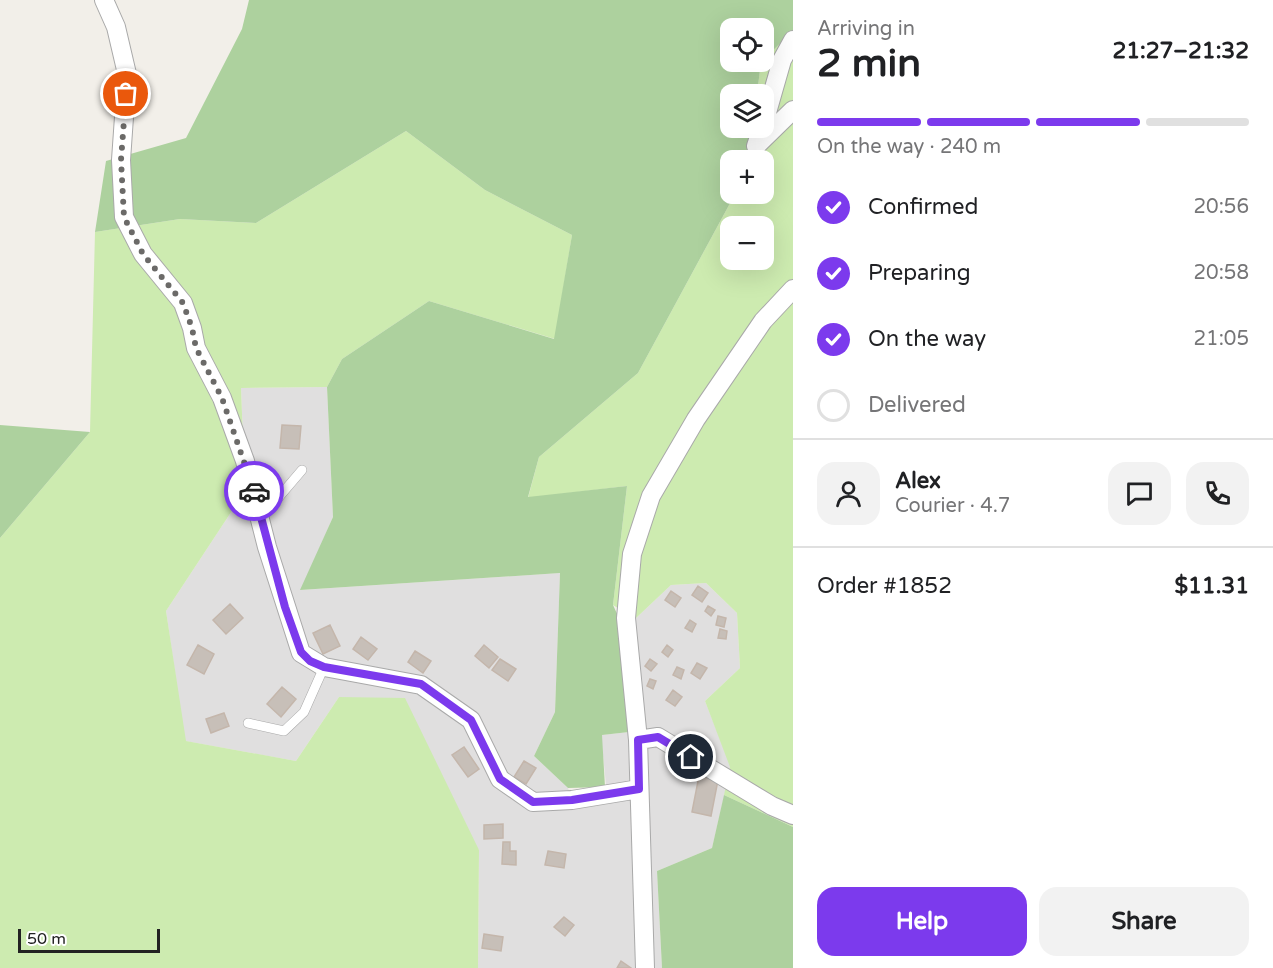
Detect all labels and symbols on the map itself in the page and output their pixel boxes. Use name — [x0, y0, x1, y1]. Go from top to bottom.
pin — [100, 68, 151, 119]
courier — [224, 461, 284, 521]
pin — [665, 731, 716, 782]
scale bar — [18, 926, 160, 954]

